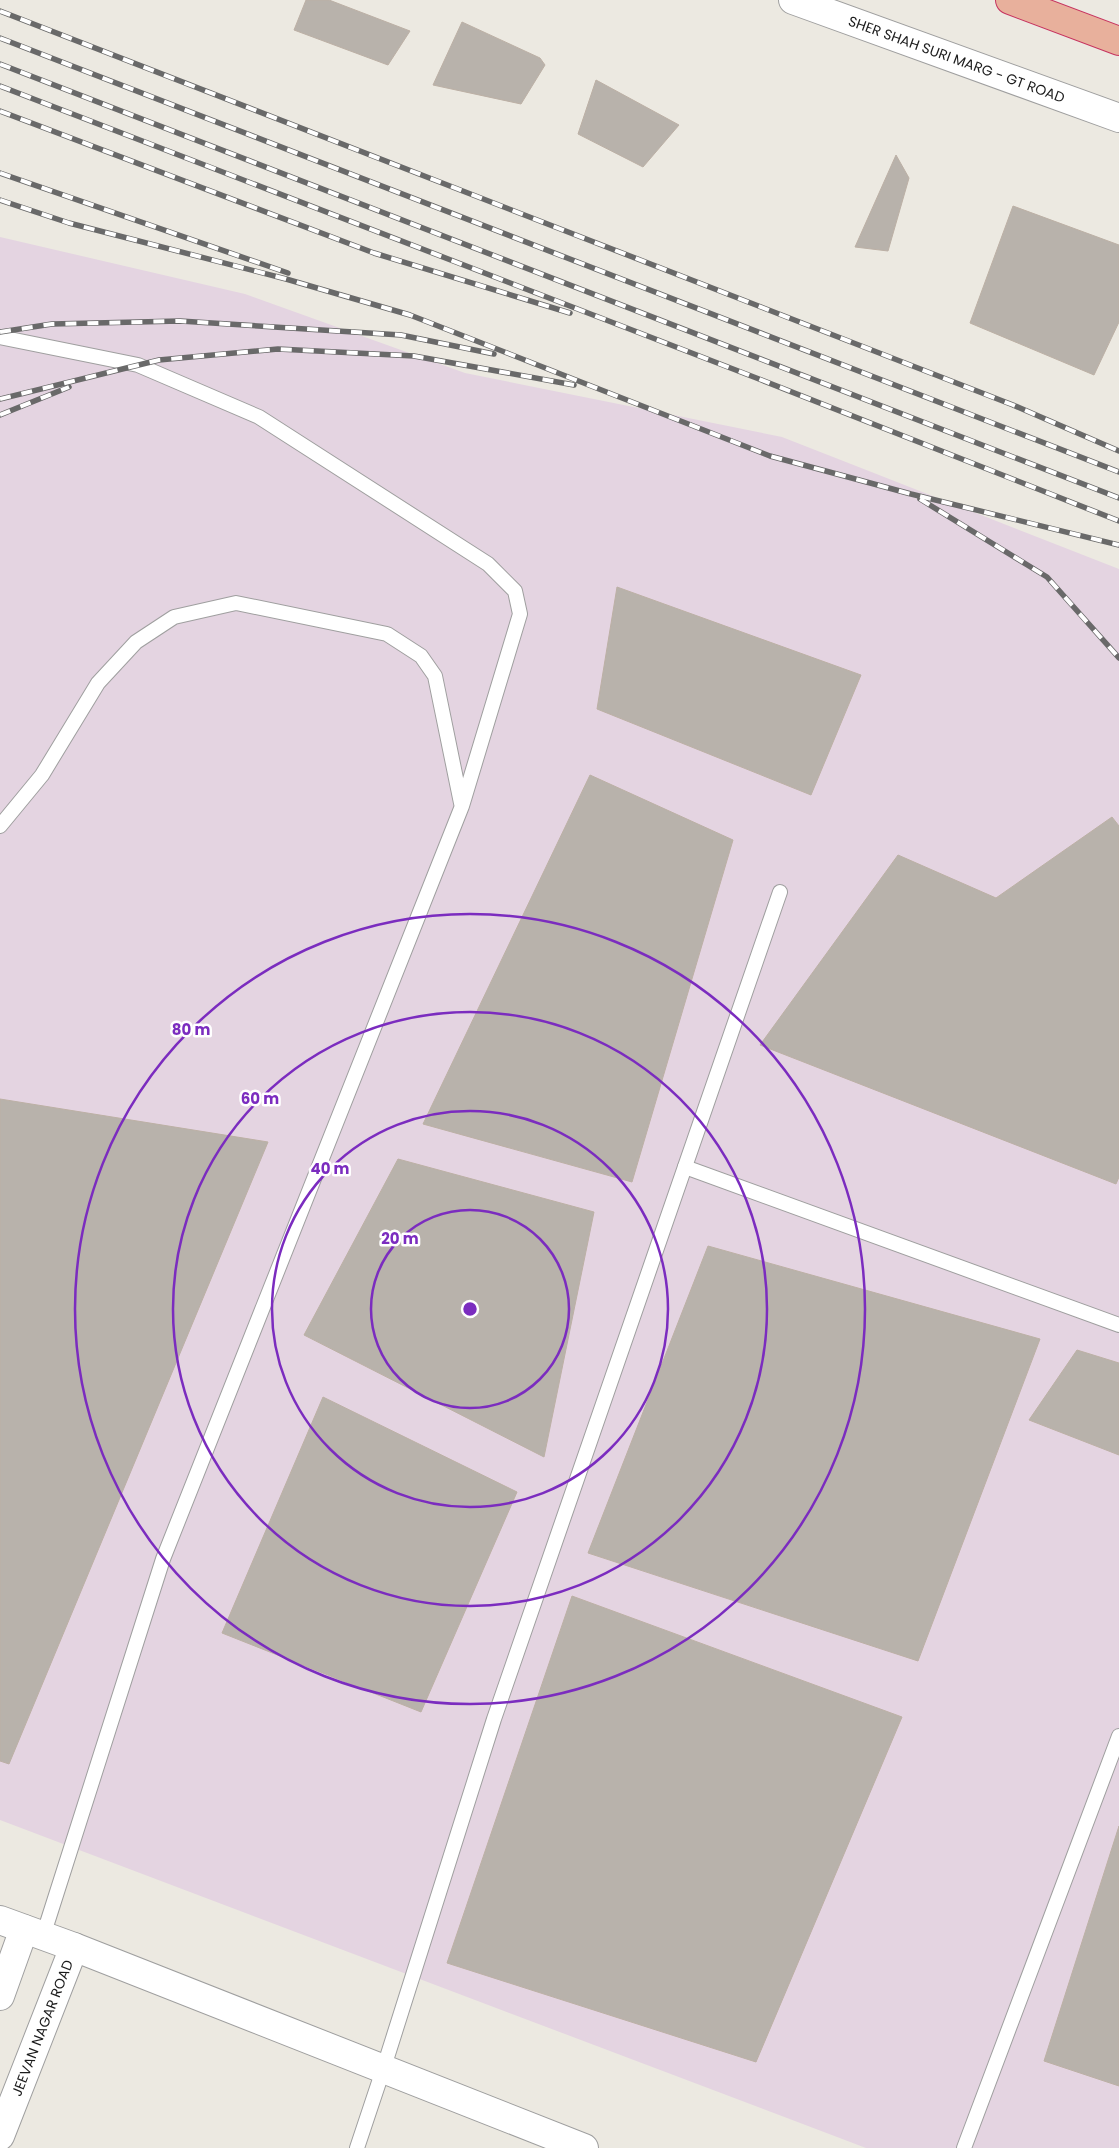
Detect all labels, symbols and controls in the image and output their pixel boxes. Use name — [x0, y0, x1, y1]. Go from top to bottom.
street label: SHER SHAH SURI MARG - GT ROAD — [846, 11, 1068, 108]
text: 80 m — [172, 1019, 210, 1040]
text: 60 m — [241, 1088, 279, 1109]
text: 40 m — [310, 1158, 350, 1179]
text: 20 m — [381, 1228, 419, 1249]
centre of rings — [461, 1300, 479, 1318]
street label: JEEVAN NAGAR ROAD — [7, 1957, 78, 2099]

